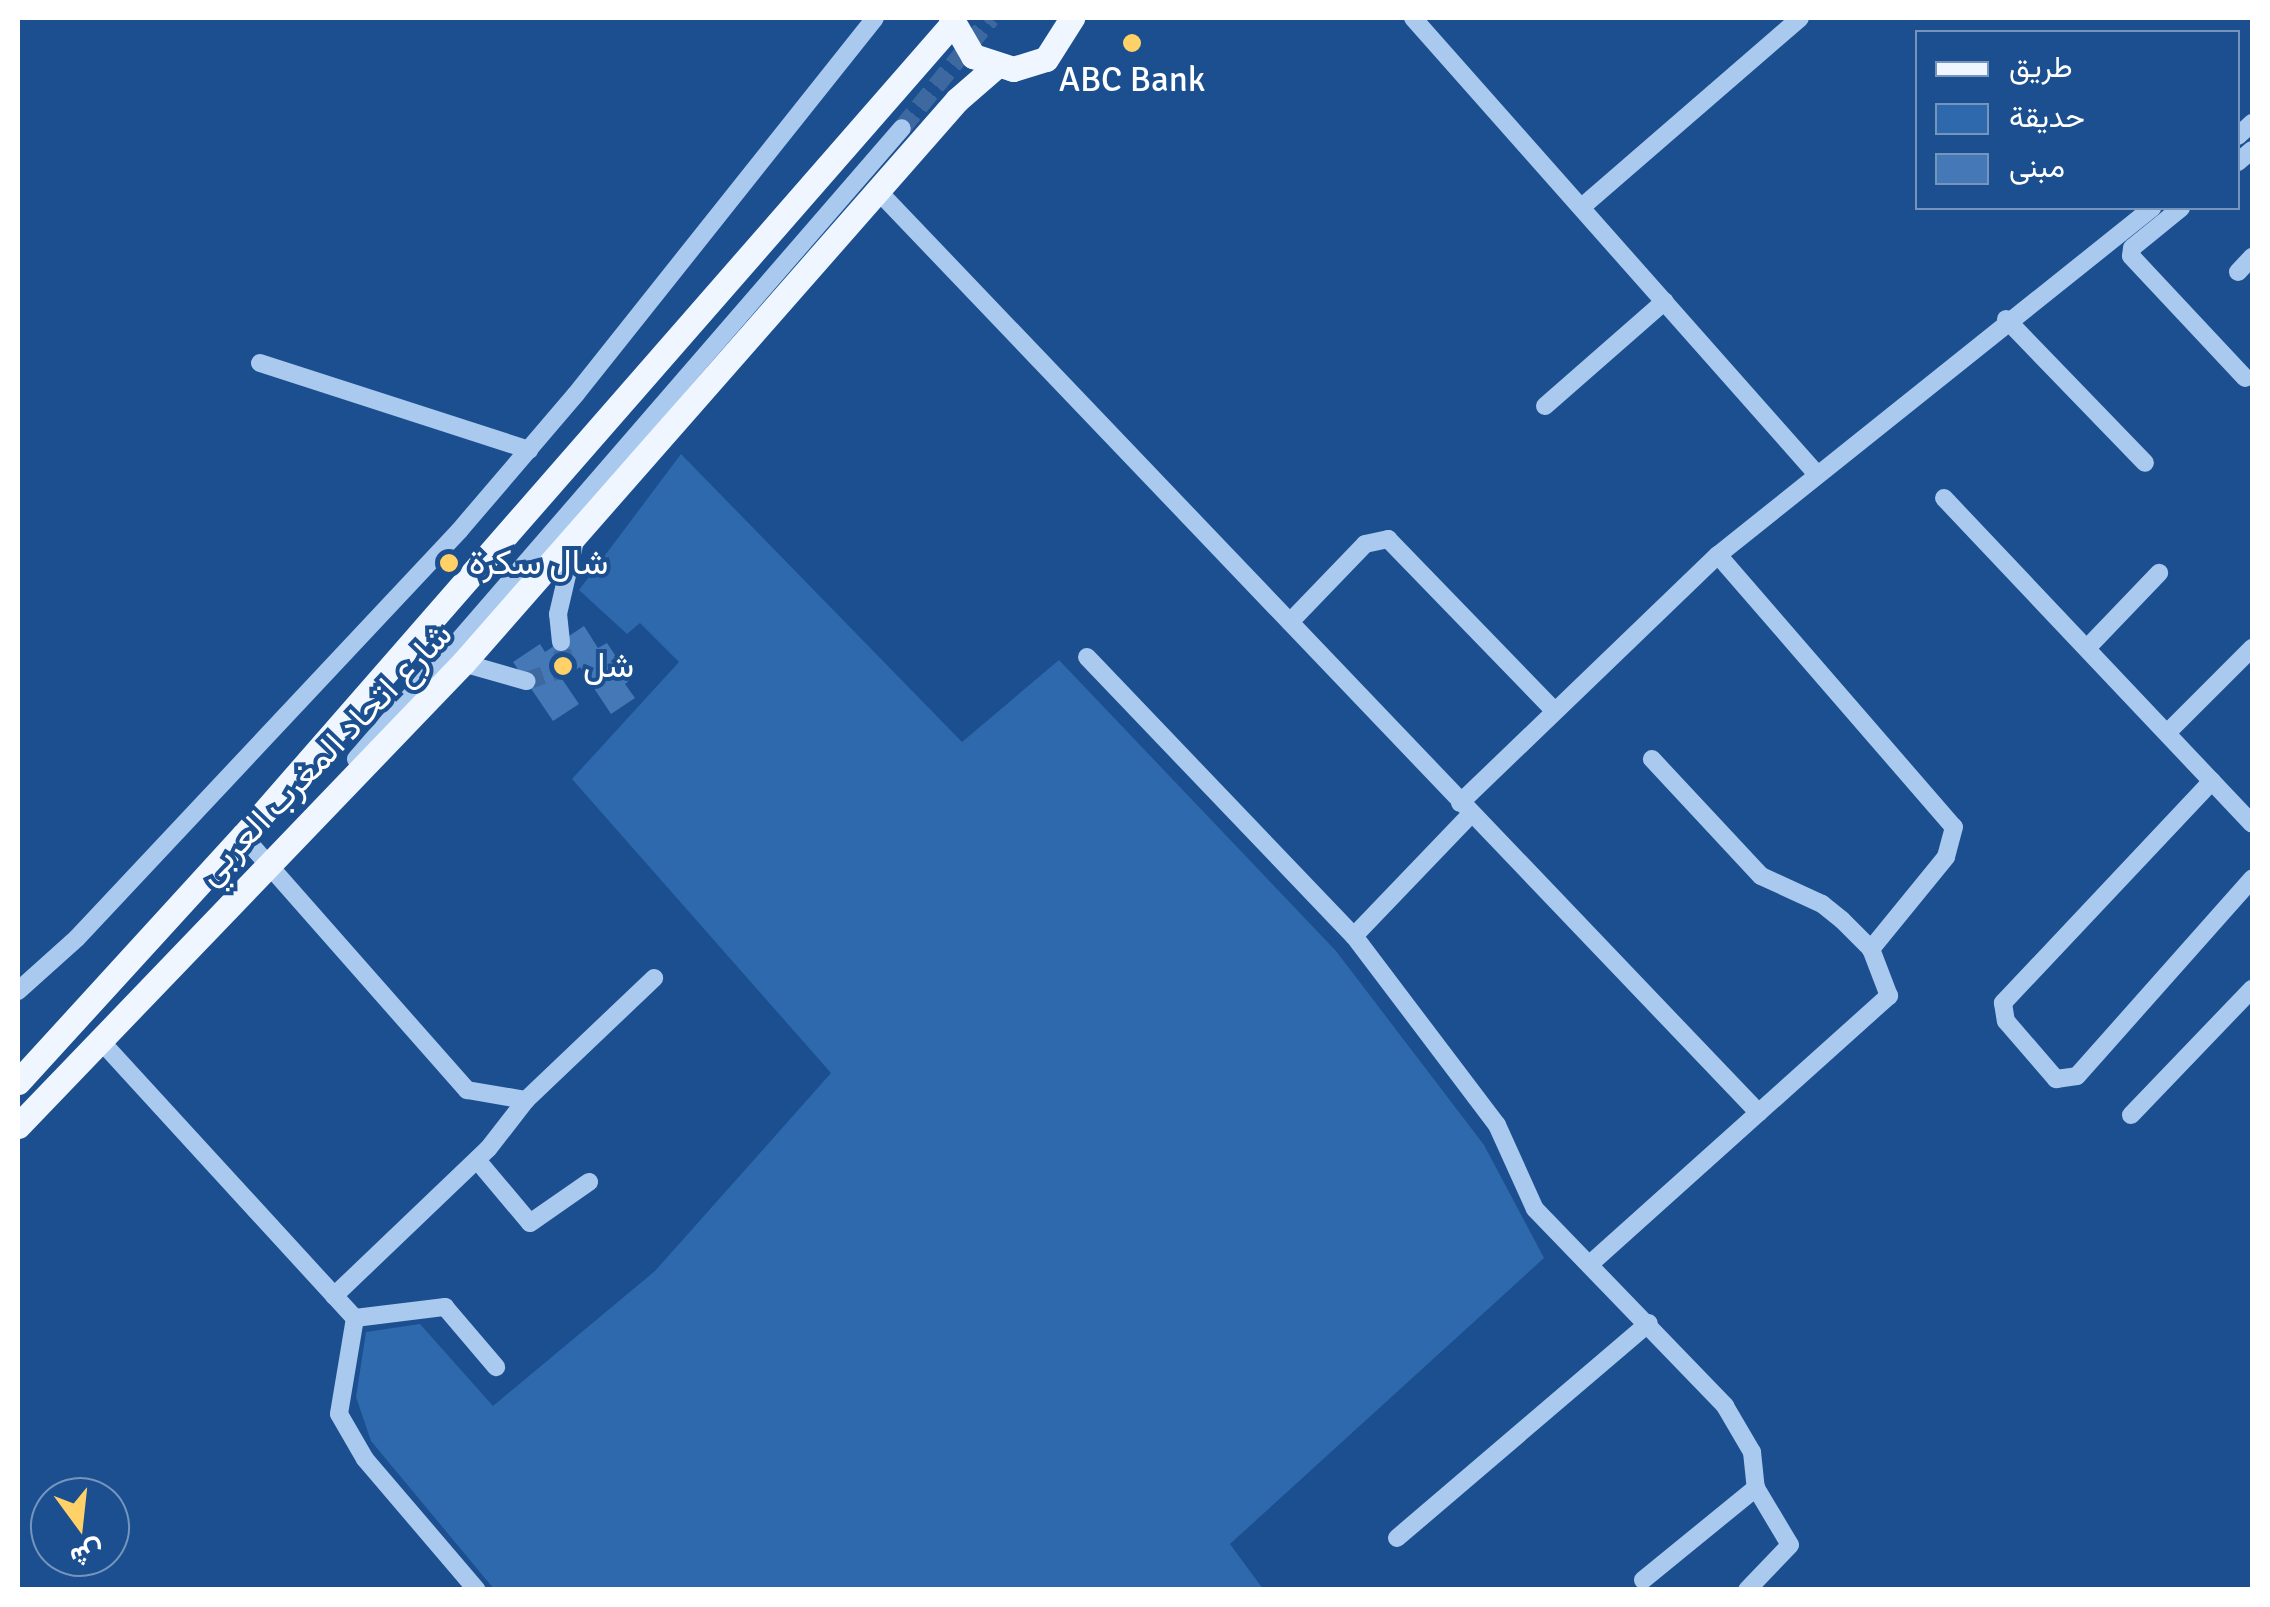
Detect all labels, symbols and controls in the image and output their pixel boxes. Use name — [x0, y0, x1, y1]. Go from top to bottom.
legend — [1915, 30, 2240, 210]
marker: ABC Bank — [1121, 32, 1143, 54]
text: طريق — [2009, 49, 2073, 86]
place label: ABC Bank — [1059, 59, 1205, 101]
text: حديقة — [2009, 99, 2085, 136]
text: مبنى — [2009, 149, 2065, 186]
place label: شال سكرة — [469, 542, 608, 584]
marker: شال سكرة — [438, 552, 460, 574]
street label: شارع اتحاد المغرب العربي — [189, 614, 461, 894]
place label: شل — [583, 645, 634, 687]
marker: شل — [552, 655, 574, 677]
north arrow — [30, 1477, 130, 1577]
text: ش — [67, 1533, 108, 1575]

